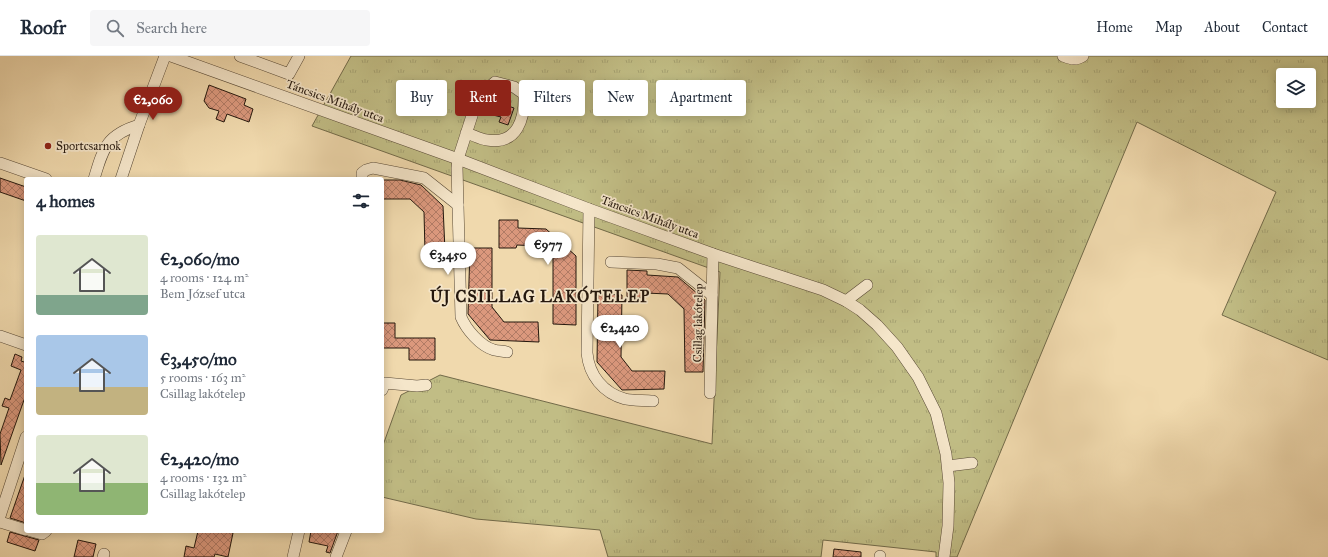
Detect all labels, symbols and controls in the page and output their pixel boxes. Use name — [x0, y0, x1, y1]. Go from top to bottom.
search box — [90, 10, 370, 46]
text: Roofr — [20, 16, 66, 39]
icon: search — [104, 17, 126, 39]
text: Search here — [136, 19, 207, 37]
text: Home — [1096, 19, 1133, 36]
text: Map — [1155, 19, 1182, 36]
text: About — [1204, 19, 1240, 36]
text: Contact — [1262, 19, 1308, 36]
map controls — [1276, 68, 1316, 108]
button: layers — [1276, 68, 1316, 108]
street label: Táncsics Mihály utca — [284, 77, 387, 126]
chip: Buy — [396, 80, 447, 116]
chip: Rent — [455, 80, 511, 116]
chip: Filters — [519, 80, 585, 116]
chip: New — [593, 80, 648, 116]
chip: Apartment — [656, 80, 746, 116]
pin: €2,060 — [120, 87, 186, 121]
text: €2,060 — [133, 92, 173, 108]
place label: Sportcsarnok — [56, 139, 121, 153]
marker: Sportcsarnok — [43, 141, 53, 151]
icon: filters — [350, 190, 372, 212]
text: 4 homes — [36, 191, 95, 212]
street label: Táncsics Mihály utca — [599, 193, 702, 242]
pin: €977 — [524, 232, 572, 266]
text: €977 — [534, 237, 562, 253]
pin: €3,450 — [415, 242, 481, 276]
text: €3,450 — [429, 247, 467, 263]
text: €2,060/mo — [160, 249, 239, 270]
icon: home — [68, 251, 116, 299]
text: 4 rooms · 124 m² — [160, 270, 249, 286]
street label: Csillag lakótelep — [690, 283, 707, 363]
district label: ÚJ CSILLAG LAKÓTELEP — [430, 285, 650, 307]
text: Bem József utca — [160, 286, 245, 302]
pin: €2,420 — [587, 315, 653, 349]
text: €2,420 — [600, 320, 640, 336]
text: €3,450/mo — [160, 349, 237, 370]
icon: home — [68, 351, 116, 399]
text: 5 rooms · 163 m² — [160, 370, 245, 386]
text: Csillag lakótelep — [160, 386, 246, 402]
text: €2,420/mo — [160, 449, 239, 470]
icon: home — [68, 451, 116, 499]
text: 4 rooms · 132 m² — [160, 470, 246, 486]
text: Csillag lakótelep — [160, 486, 246, 502]

